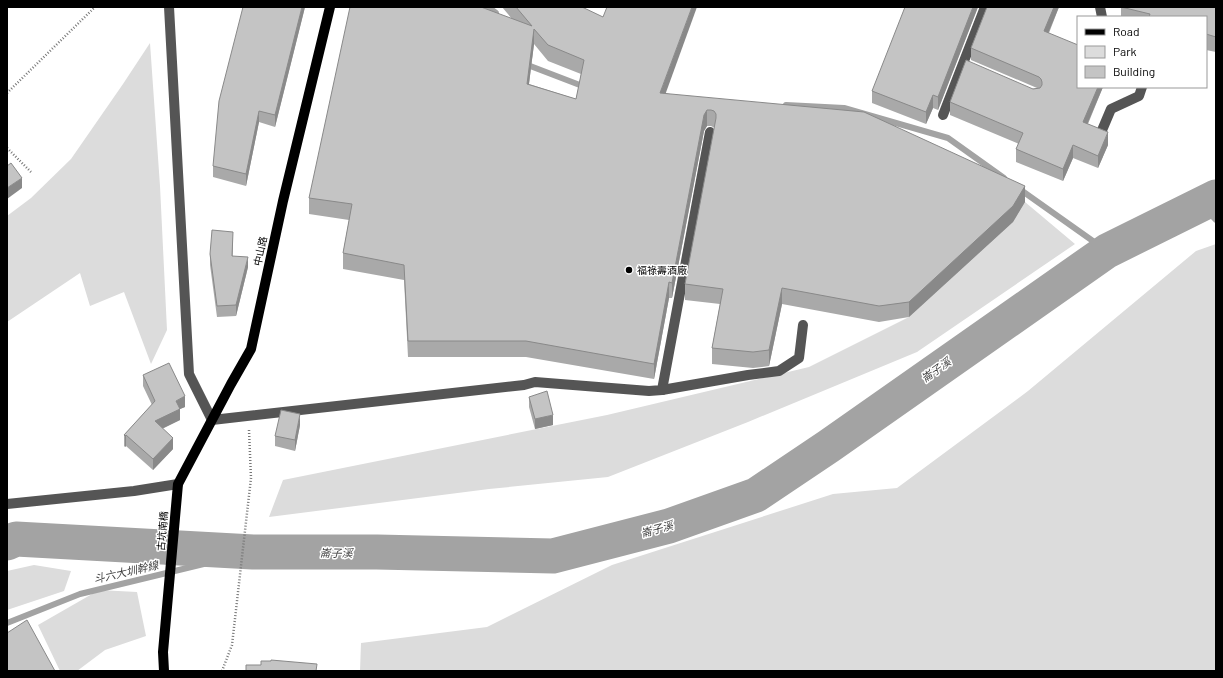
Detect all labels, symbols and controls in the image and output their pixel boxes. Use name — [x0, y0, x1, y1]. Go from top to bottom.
legend — [1077, 16, 1207, 88]
text: Road — [1113, 24, 1140, 38]
text: Park — [1113, 44, 1137, 58]
text: Building — [1113, 64, 1155, 78]
street label: 中山路 — [251, 235, 269, 267]
place label: 福祿壽酒廠 — [637, 264, 687, 276]
marker: 福祿壽酒廠 — [624, 265, 634, 275]
water label: 崙子溪 — [918, 354, 955, 384]
street label: 古坑南橋 — [154, 511, 170, 551]
water label: 崙子溪 — [639, 517, 676, 539]
water label: 崙子溪 — [319, 546, 355, 559]
water label: 斗六大圳幹線 — [92, 557, 161, 585]

